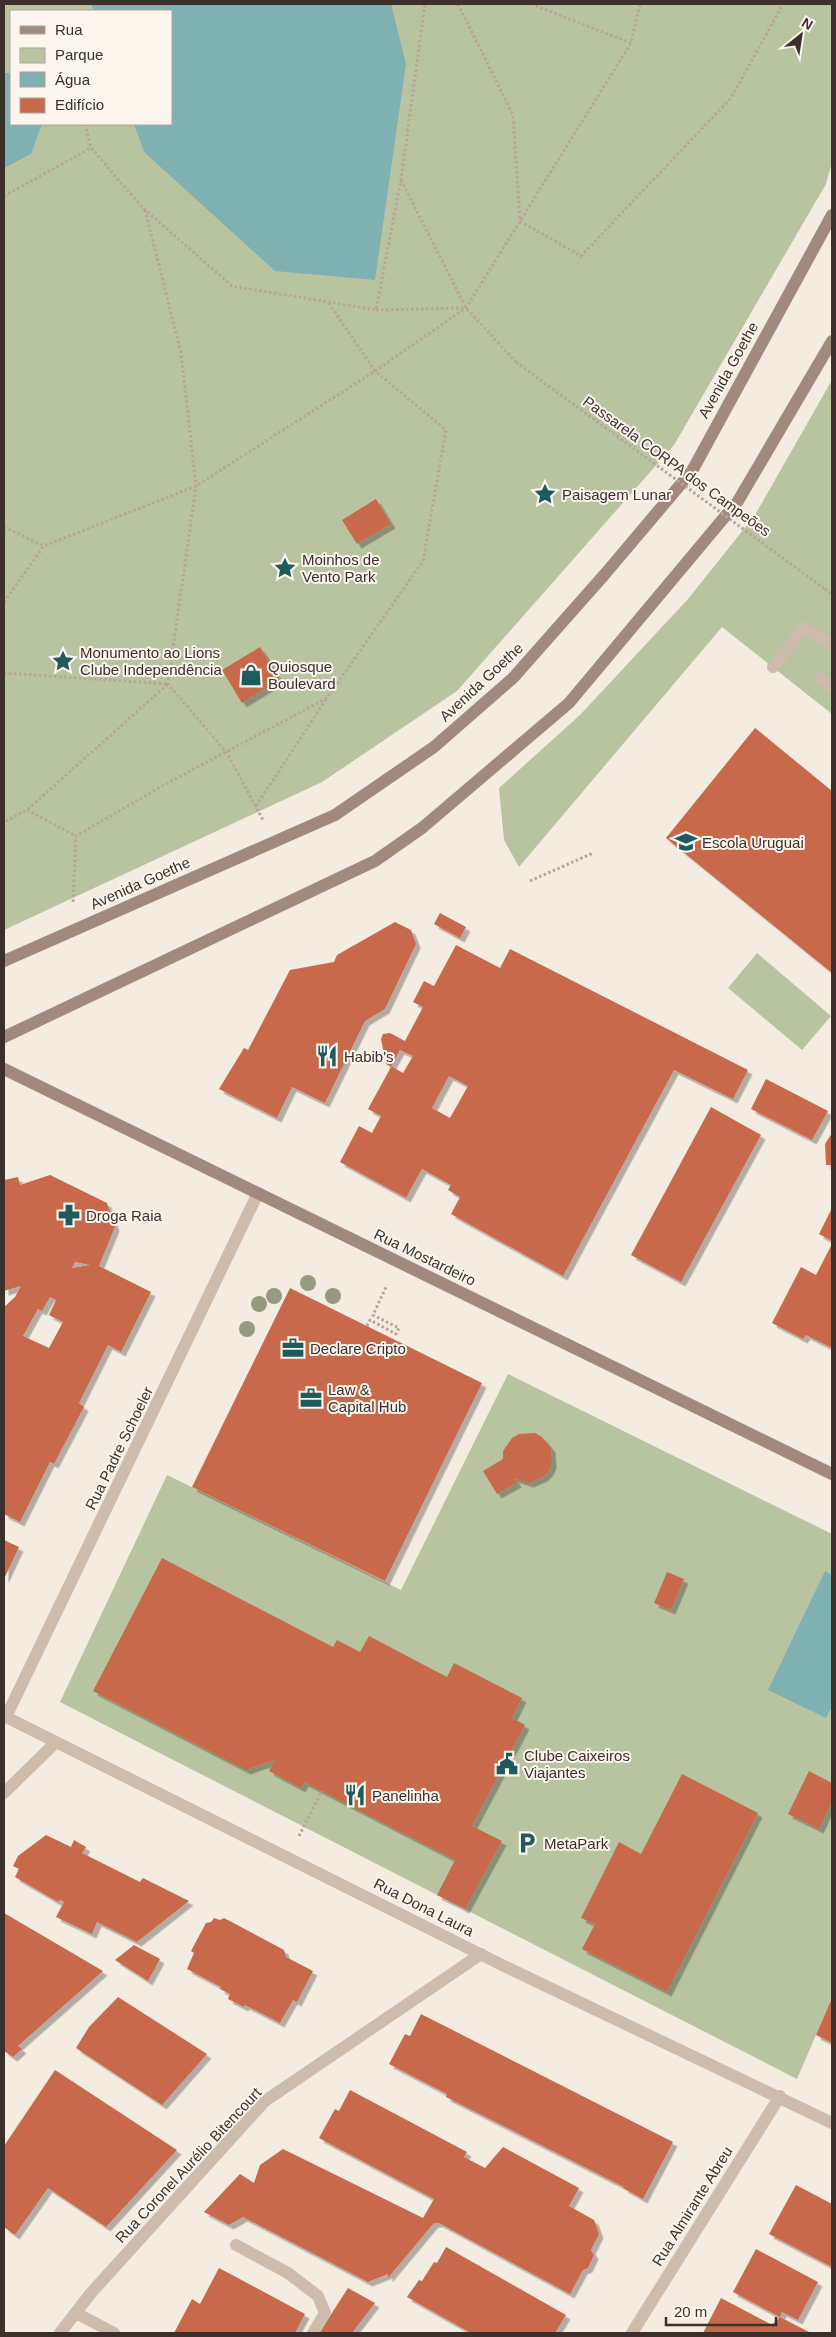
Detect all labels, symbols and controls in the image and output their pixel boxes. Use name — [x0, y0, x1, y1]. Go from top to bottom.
legend — [10, 10, 172, 125]
north arrow — [776, 10, 826, 60]
text: N — [799, 14, 816, 33]
text: Rua — [55, 21, 83, 38]
text: Parque — [55, 46, 103, 63]
text: Água — [55, 71, 91, 88]
text: Edifício — [55, 96, 104, 113]
street label: Avenida Goethe — [695, 319, 761, 421]
street label: Passarela CORPA dos Campeões — [580, 392, 774, 540]
place icon: Paisagem Lunar — [532, 481, 558, 507]
place label: Paisagem Lunar — [562, 486, 671, 503]
place label: Moinhos de Vento Park — [302, 551, 380, 585]
place icon: Moinhos de Vento Park — [272, 555, 298, 581]
street label: Avenida Goethe — [436, 639, 526, 725]
place label: Monumento ao Lions Clube Independência — [80, 644, 222, 678]
place icon: Monumento ao Lions Clube Independência — [50, 648, 76, 674]
place label: Quiosque Boulevard — [268, 658, 336, 692]
shop icon: Quiosque Boulevard — [238, 662, 264, 688]
school or university icon: Escola Uruguai — [673, 829, 699, 855]
place label: Escola Uruguai — [702, 834, 804, 851]
street label: Avenida Goethe — [88, 853, 192, 913]
restaurant icon: Habib's — [314, 1043, 340, 1069]
place label: Habib's — [344, 1048, 394, 1065]
pharmacy icon: Droga Raia — [56, 1202, 82, 1228]
place label: Droga Raia — [86, 1207, 163, 1224]
street label: Rua Mostardeiro — [371, 1225, 479, 1289]
office icon: Declare Cripto — [280, 1335, 306, 1361]
place label: Declare Cripto — [310, 1340, 406, 1357]
place label: Law & Capital Hub — [328, 1381, 406, 1415]
street label: Rua Padre Schoeler — [82, 1384, 156, 1512]
office icon: Law & Capital Hub — [298, 1385, 324, 1411]
place label: Clube Caixeiros Viajantes — [524, 1747, 630, 1781]
public building icon: Clube Caixeiros Viajantes — [494, 1751, 520, 1777]
restaurant icon: Panelinha — [342, 1782, 368, 1808]
place label: Panelinha — [372, 1787, 439, 1804]
parking icon: MetaPark — [514, 1830, 540, 1856]
place label: MetaPark — [544, 1835, 609, 1852]
street label: Rua Dona Laura — [371, 1874, 477, 1940]
street label: Rua Coronel Aurélio Bitencourt — [112, 2083, 265, 2246]
street label: Rua Almirante Abreu — [648, 2143, 736, 2269]
scale bar — [666, 2294, 776, 2326]
text: 20 m — [674, 2303, 707, 2320]

